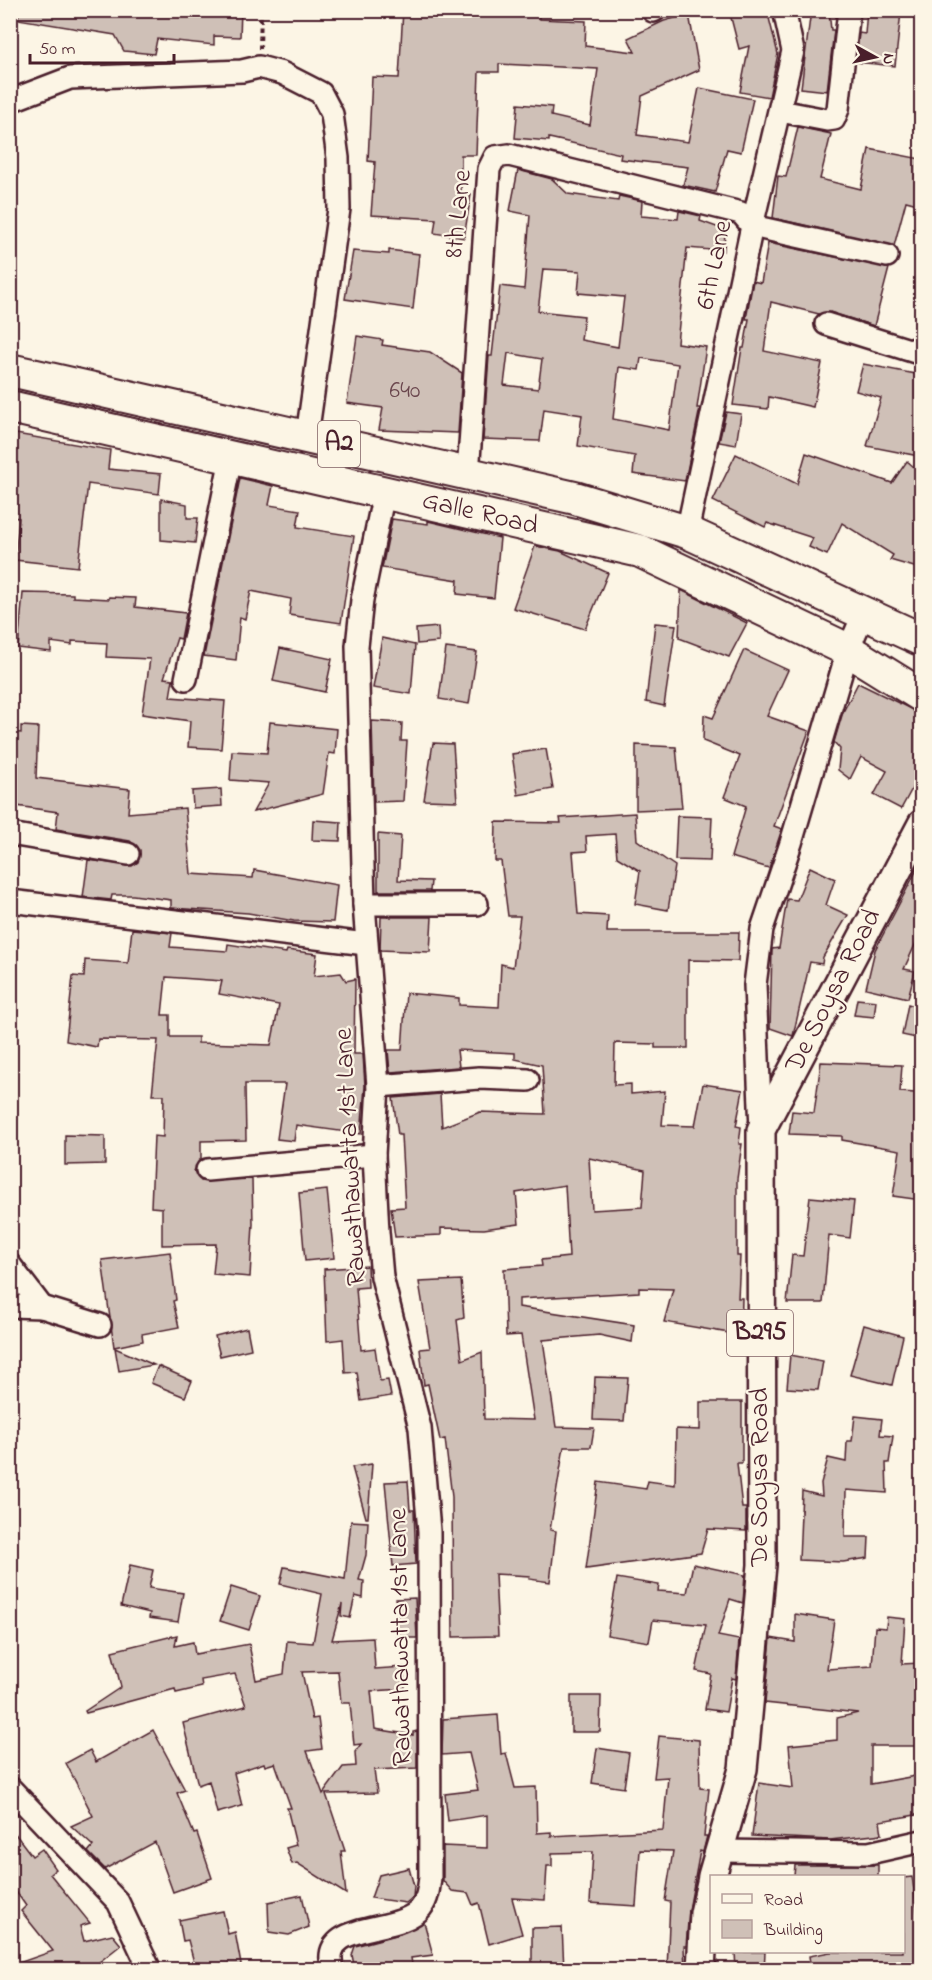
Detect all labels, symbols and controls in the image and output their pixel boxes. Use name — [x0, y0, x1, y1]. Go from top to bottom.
scale bar — [30, 27, 174, 65]
north arrow — [845, 27, 905, 87]
text: 50 m — [39, 37, 76, 63]
text: N — [875, 52, 901, 66]
street label: 8th Lane — [435, 167, 483, 260]
street label: 6th Lane — [687, 216, 744, 313]
house number: 640 — [390, 374, 420, 409]
road number: A2 — [318, 421, 360, 467]
street label: Galle Road — [418, 482, 542, 546]
street label: De Soysa Road — [776, 902, 892, 1080]
street label: Rawathawatta 1st Lane — [325, 1026, 377, 1287]
road number: B295 — [727, 1310, 793, 1356]
street label: De Soysa Road — [741, 1388, 780, 1567]
street label: Rawathawatta 1st Lane — [379, 1507, 423, 1766]
legend — [710, 1875, 905, 1953]
text: Road — [764, 1888, 803, 1914]
text: Building — [763, 1918, 823, 1945]

